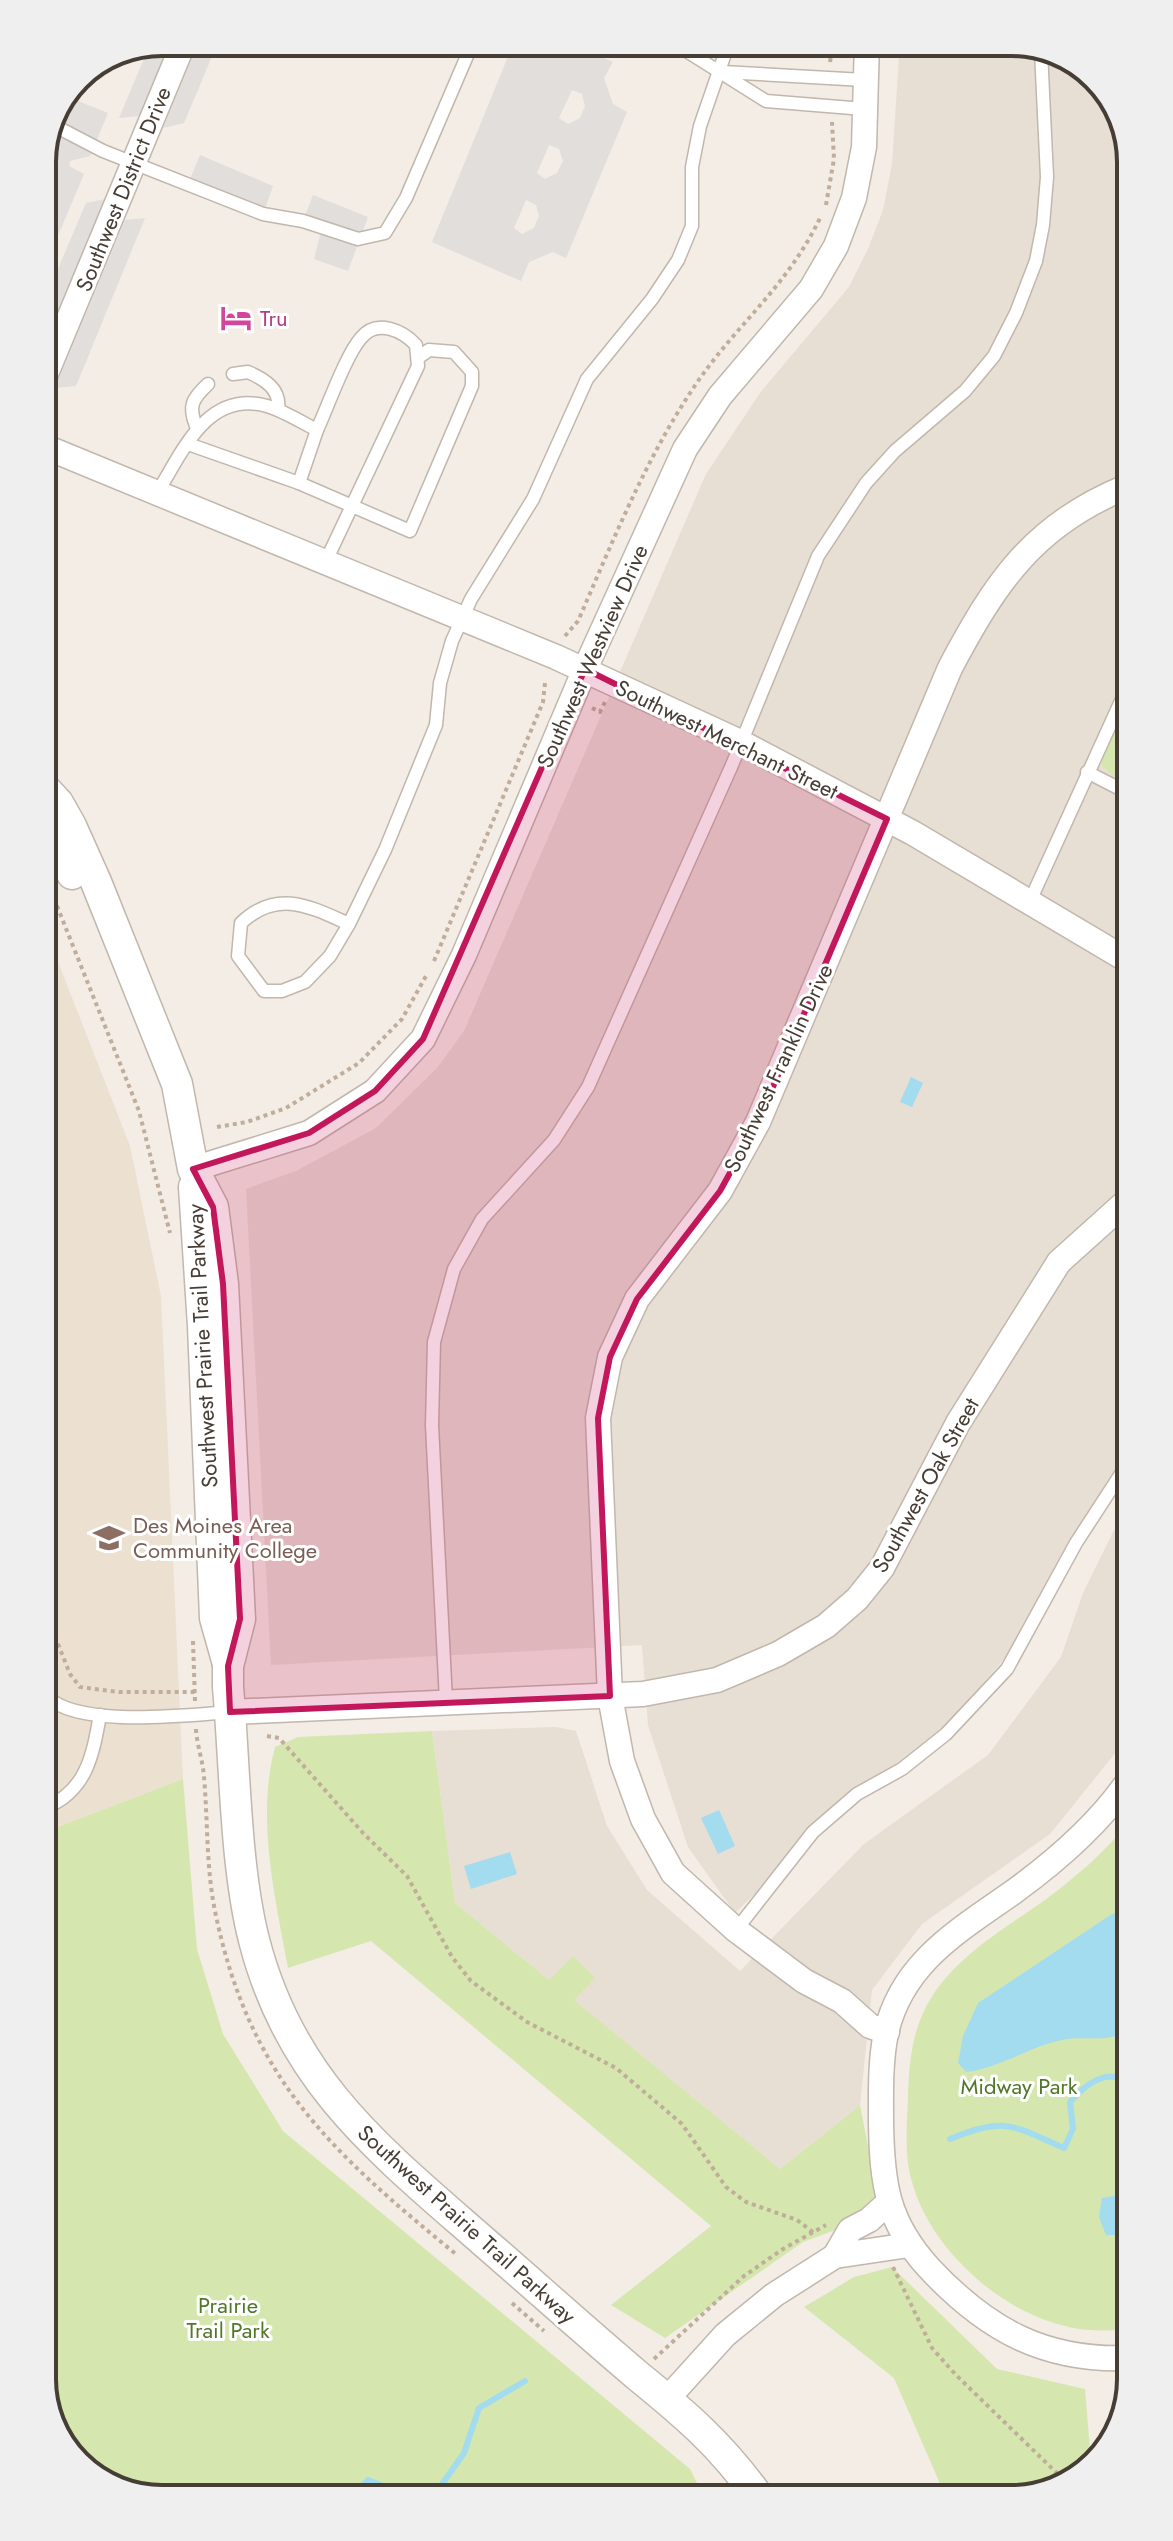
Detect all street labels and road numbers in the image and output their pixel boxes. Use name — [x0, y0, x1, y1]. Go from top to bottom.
street label: Southwest District Drive — [67, 82, 179, 296]
street label: Southwest Westview Drive — [528, 539, 656, 773]
street label: Southwest Merchant Street — [610, 671, 844, 807]
street label: Southwest Franklin Drive — [716, 958, 840, 1178]
street label: Southwest Prairie Trail Parkway — [179, 1203, 225, 1489]
street label: Southwest Oak Street — [864, 1391, 987, 1578]
street label: Southwest Prairie Trail Parkway — [351, 2117, 584, 2331]

